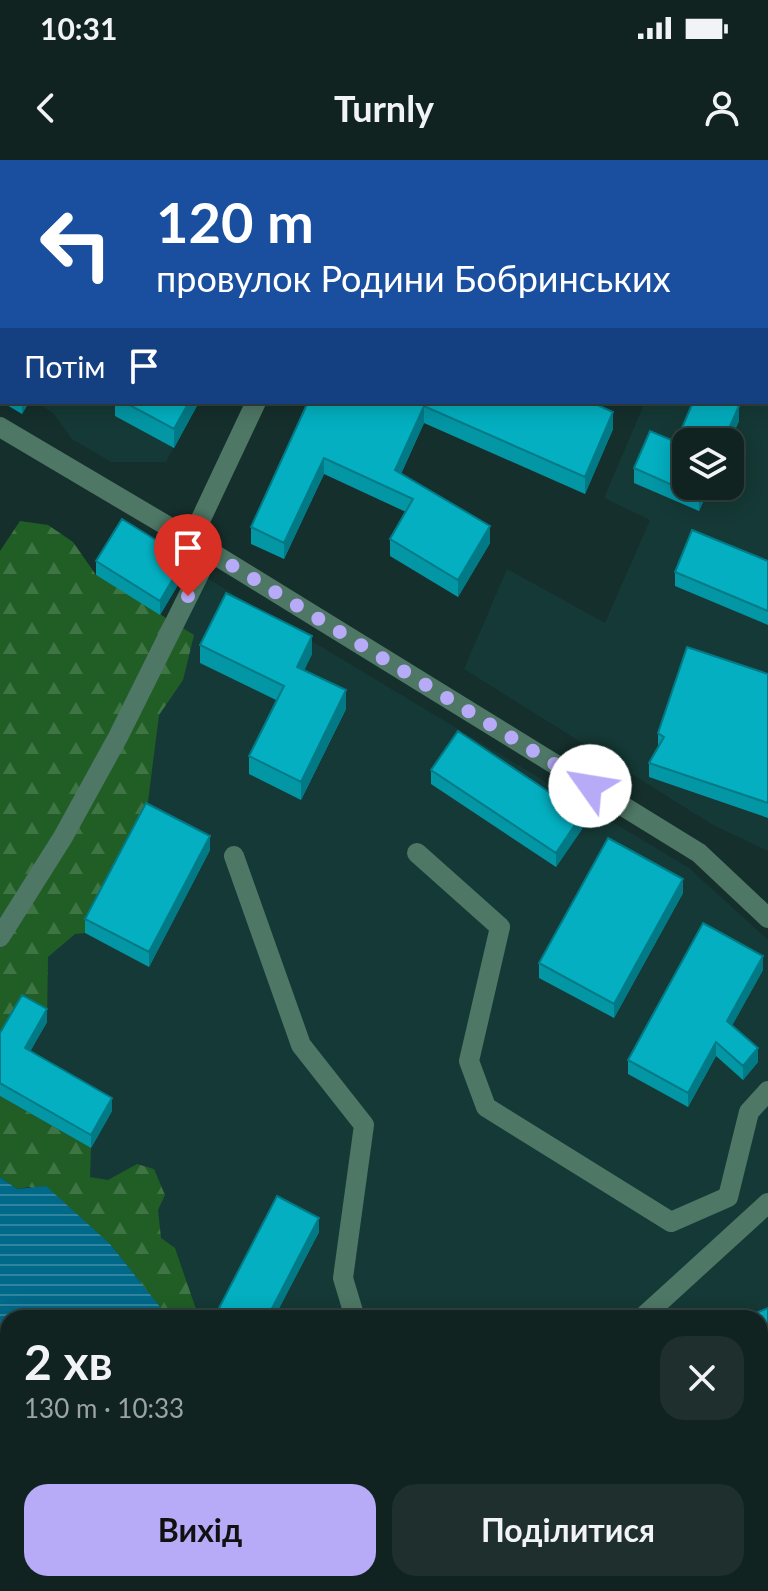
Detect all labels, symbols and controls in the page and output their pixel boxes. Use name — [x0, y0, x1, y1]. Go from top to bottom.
text: 10:31 — [40, 10, 117, 46]
icon: back — [24, 86, 68, 130]
text: Turnly — [334, 86, 434, 130]
icon: person — [700, 86, 744, 130]
text: 120 m — [156, 188, 314, 255]
icon: left — [24, 192, 128, 296]
text: провулок Родини Бобринських — [156, 256, 671, 300]
icon: arrive — [122, 344, 166, 388]
text: Потім — [24, 348, 106, 384]
map controls — [672, 428, 744, 500]
button: layers — [672, 428, 744, 500]
pin — [154, 514, 222, 596]
icon: arrive — [166, 526, 210, 570]
position arrow — [548, 744, 632, 828]
text: 2 хв — [24, 1333, 113, 1390]
button: close — [660, 1336, 744, 1420]
text: 130 m · 10:33 — [24, 1392, 184, 1424]
button: Вихід — [24, 1484, 376, 1576]
button: Поділитися — [392, 1484, 744, 1576]

